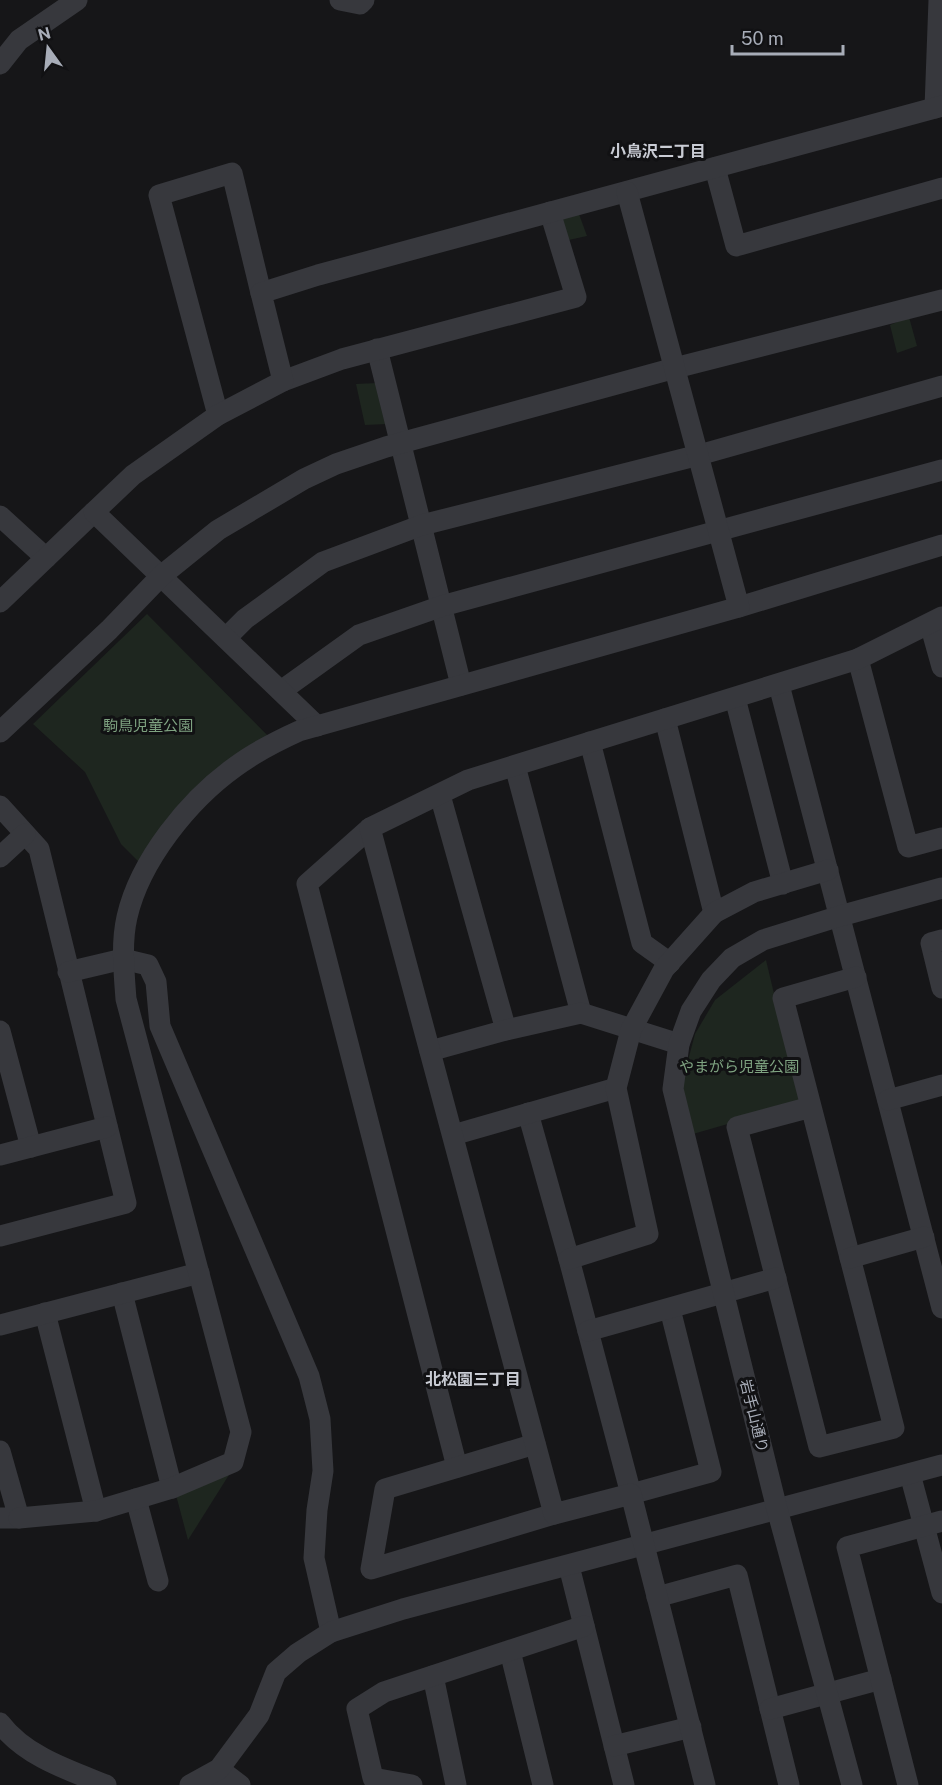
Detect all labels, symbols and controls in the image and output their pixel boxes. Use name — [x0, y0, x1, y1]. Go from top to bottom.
north arrow — [18, 18, 78, 78]
scale bar — [732, 18, 843, 56]
text: N — [36, 23, 53, 45]
text: 50 m — [741, 28, 784, 49]
district label: 小鳥沢二丁目 — [610, 142, 706, 161]
park label: 駒鳥児童公園 — [103, 717, 193, 734]
park label: やまがら児童公園 — [679, 1058, 799, 1075]
district label: 北松園三丁目 — [425, 1370, 521, 1389]
street label: 岩手山通り — [737, 1377, 772, 1454]

